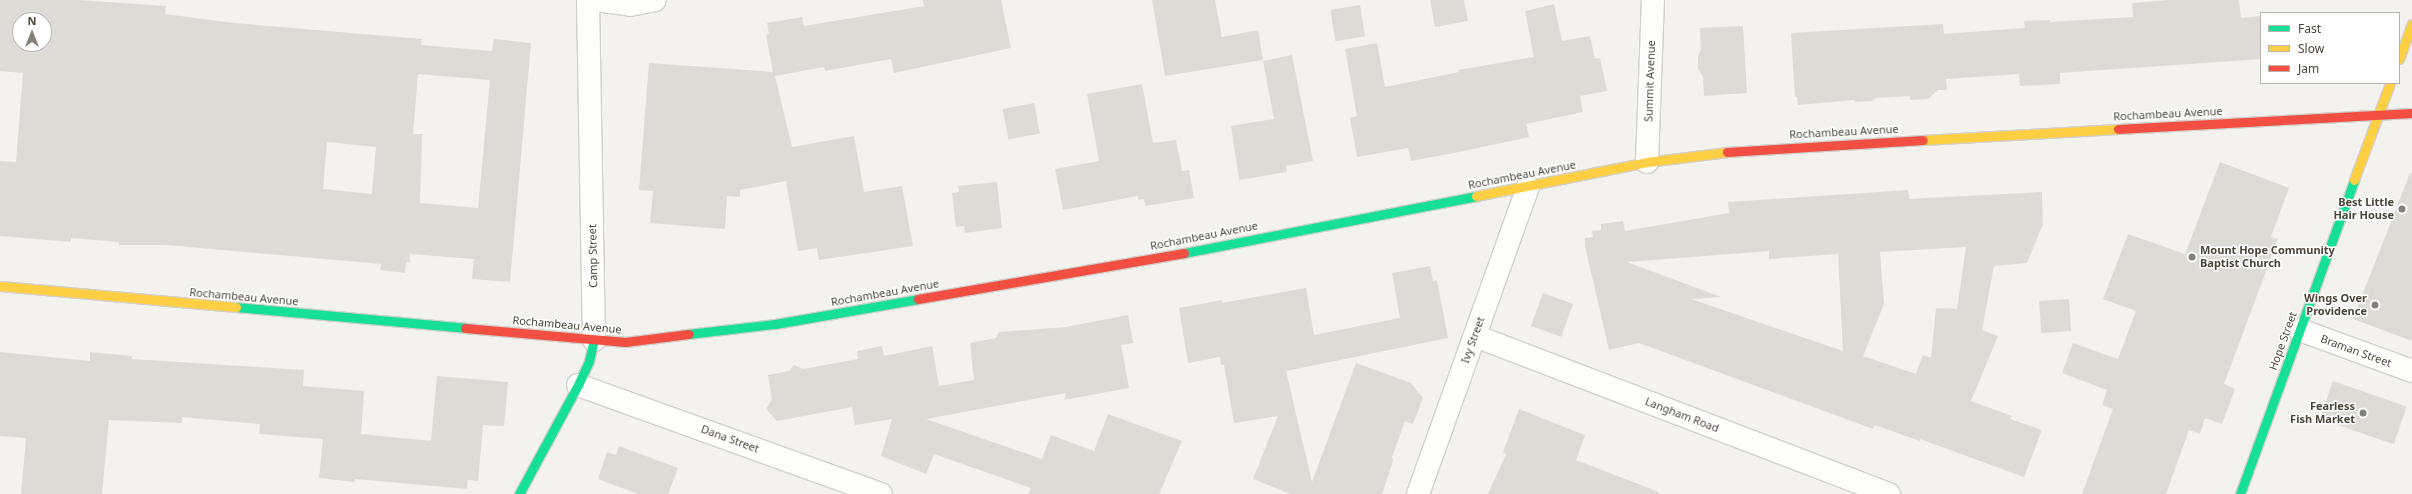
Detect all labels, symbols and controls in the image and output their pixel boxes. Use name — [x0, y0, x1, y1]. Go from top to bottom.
north arrow — [12, 12, 52, 52]
legend — [2260, 12, 2400, 84]
text: N — [28, 13, 36, 28]
text: Fast — [2298, 20, 2321, 37]
street label: Summit Avenue — [1642, 40, 1658, 122]
text: Slow — [2298, 40, 2324, 57]
text: Jam — [2298, 60, 2319, 77]
street label: Rochambeau Avenue — [2113, 105, 2223, 123]
street label: Rochambeau Avenue — [1789, 123, 1899, 141]
street label: Rochambeau Avenue — [1467, 158, 1577, 192]
place label: Best Little Hair House — [2333, 196, 2394, 222]
marker: Best Little Hair House — [2397, 204, 2407, 214]
street label: Rochambeau Avenue — [1149, 219, 1259, 253]
street label: Camp Street — [586, 224, 600, 288]
place label: Mount Hope Community Baptist Church — [2200, 244, 2335, 270]
marker: Mount Hope Community Baptist Church — [2187, 252, 2197, 262]
street label: Rochambeau Avenue — [830, 277, 940, 309]
street label: Rochambeau Avenue — [189, 286, 299, 308]
place label: Wings Over Providence — [2304, 292, 2367, 318]
marker: Wings Over Providence — [2370, 300, 2380, 310]
street label: Hope Street — [2266, 310, 2300, 372]
street label: Rochambeau Avenue — [512, 314, 622, 336]
street label: Ivy Street — [1459, 315, 1487, 365]
street label: Braman Street — [2319, 332, 2393, 370]
street label: Langham Road — [1643, 395, 1721, 435]
place label: Fearless Fish Market — [2290, 400, 2355, 426]
marker: Fearless Fish Market — [2358, 408, 2368, 418]
street label: Dana Street — [699, 422, 761, 456]

